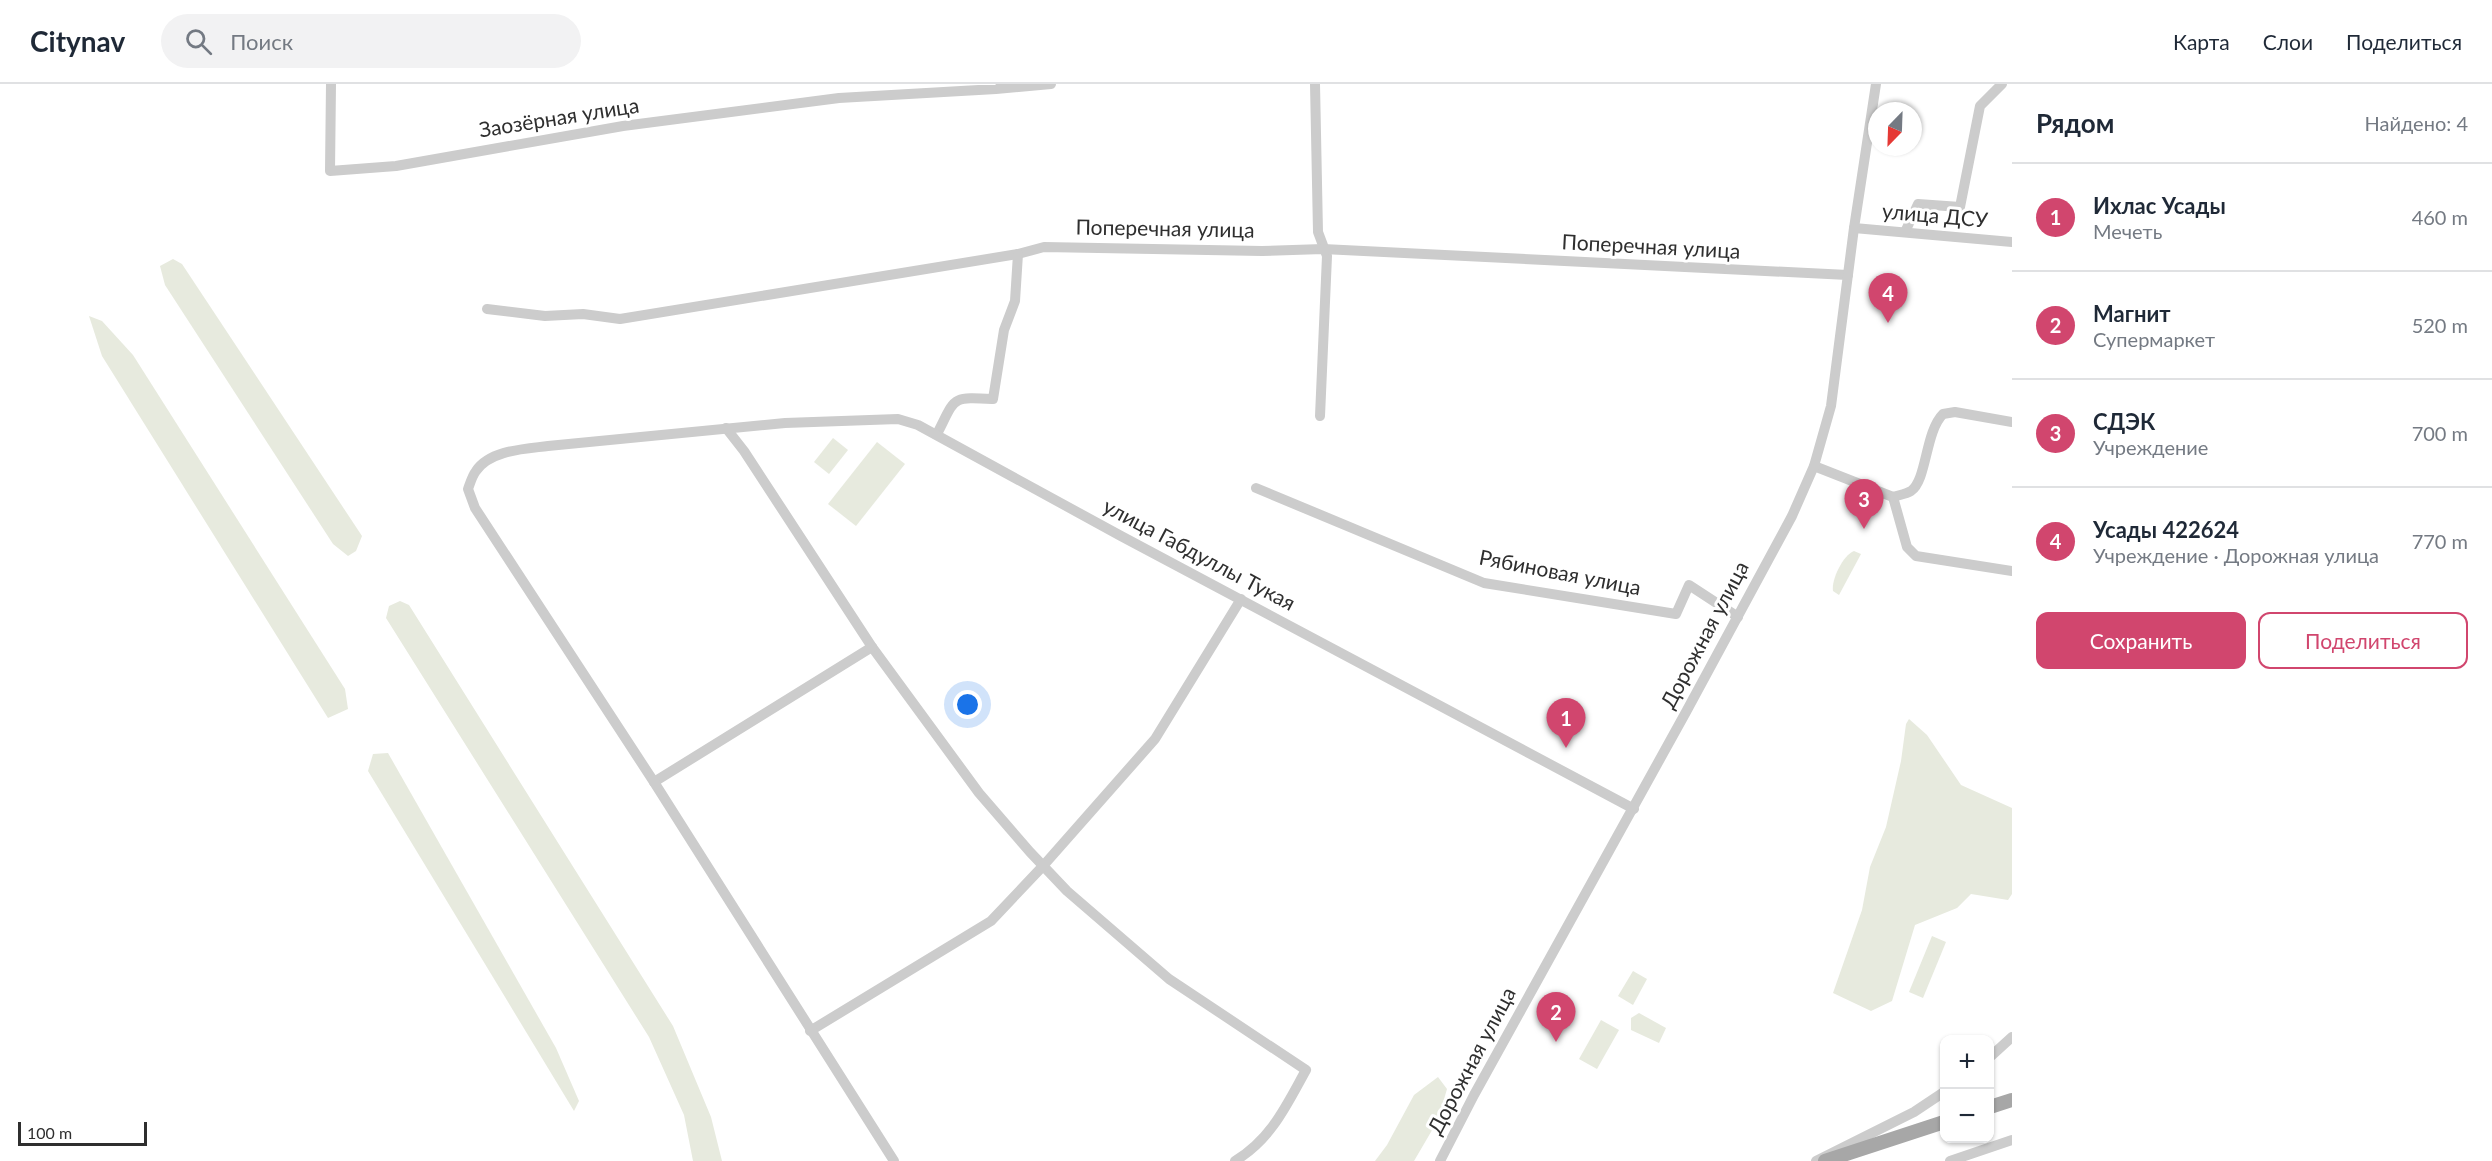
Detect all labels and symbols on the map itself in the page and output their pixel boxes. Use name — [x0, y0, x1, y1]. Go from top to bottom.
street label: Заозёрная улица — [477, 92, 641, 142]
north arrow — [1868, 102, 1922, 156]
street label: улица ДСУ — [1881, 197, 1990, 232]
street label: Поперечная улица — [1075, 213, 1255, 242]
street label: Поперечная улица — [1561, 228, 1741, 263]
pin: 4 — [1868, 274, 1908, 323]
pin: 3 — [1844, 480, 1884, 529]
street label: улица Габдуллы Тукая — [1099, 492, 1300, 615]
street label: Рябиновая улица — [1477, 544, 1643, 599]
street label: Дорожная улица — [1654, 557, 1753, 712]
your location — [953, 690, 982, 719]
pin: 1 — [1546, 698, 1586, 748]
street label: Дорожная улица — [1421, 983, 1520, 1138]
pin: 2 — [1536, 992, 1576, 1042]
scale bar — [18, 1119, 147, 1146]

